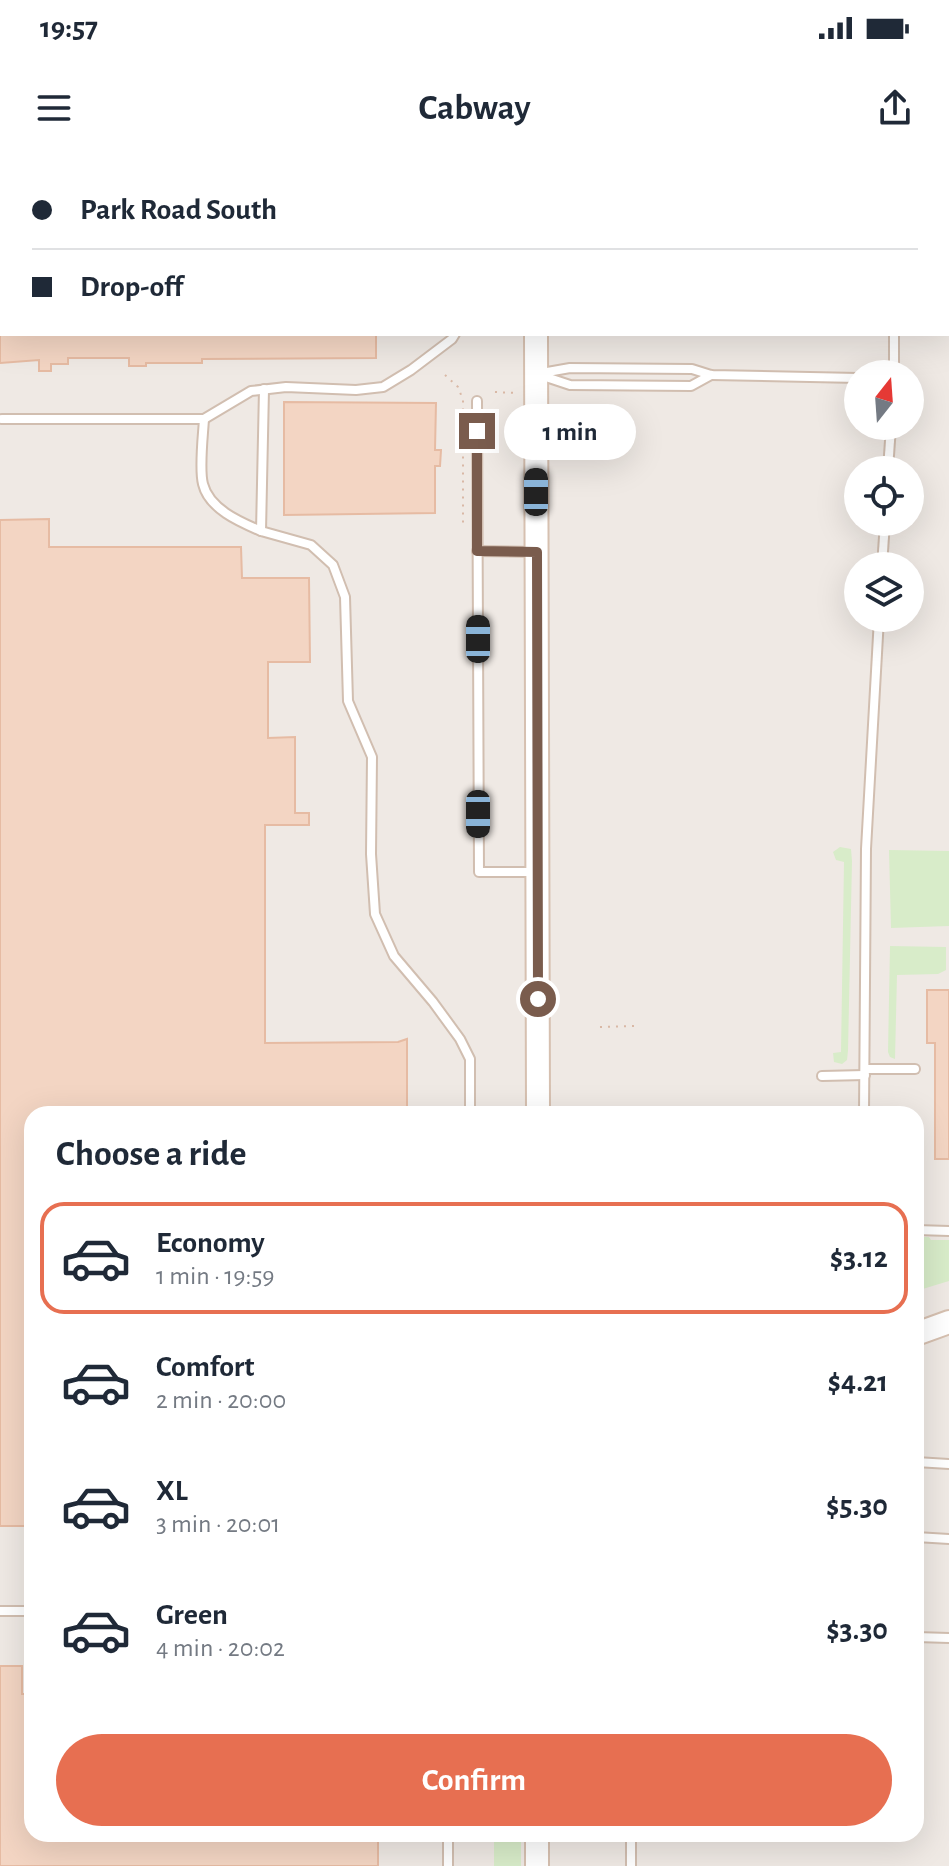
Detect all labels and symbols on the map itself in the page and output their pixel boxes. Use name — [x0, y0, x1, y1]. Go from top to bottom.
north arrow — [844, 360, 924, 440]
callout: 1 min — [505, 403, 637, 459]
route end — [459, 413, 495, 449]
car — [524, 468, 548, 516]
car — [466, 615, 490, 663]
car — [466, 790, 490, 838]
route start — [520, 981, 556, 1017]

